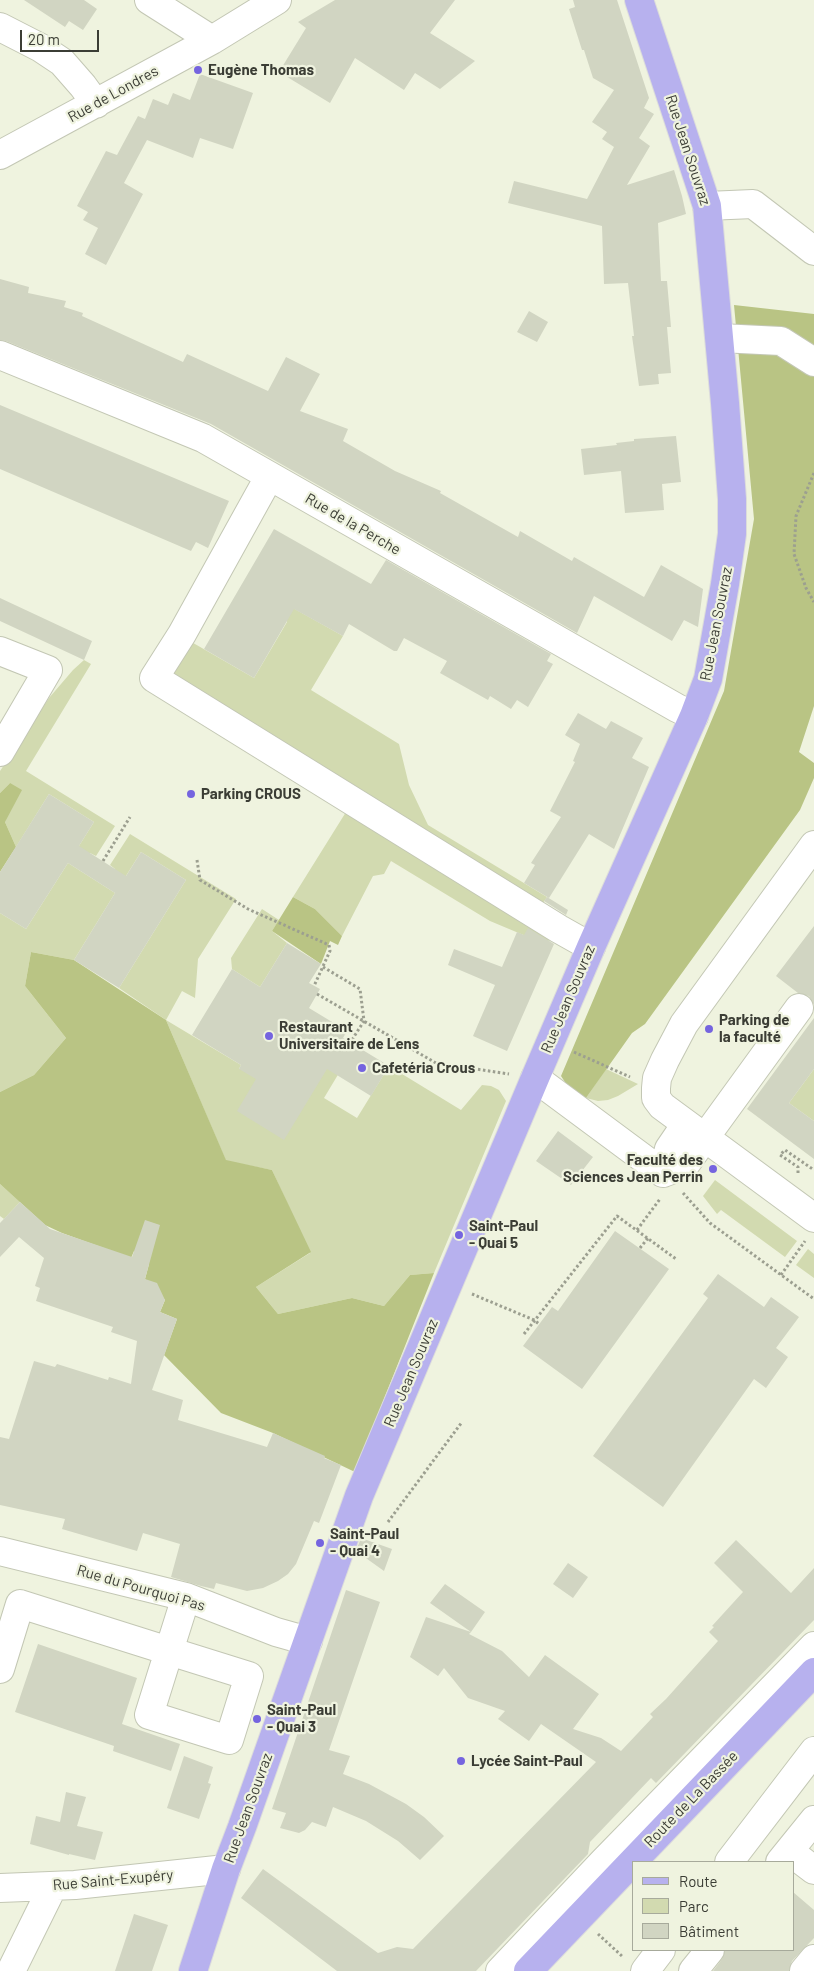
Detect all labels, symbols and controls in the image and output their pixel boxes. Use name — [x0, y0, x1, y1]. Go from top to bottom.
scale bar — [22, 20, 101, 52]
text: 20 m — [28, 30, 60, 48]
place label: Eugène Thomas — [208, 61, 314, 79]
street label: Rue de Londres — [65, 62, 161, 126]
marker: Eugène Thomas — [192, 64, 204, 76]
street label: Rue Jean Souvraz — [662, 92, 714, 208]
street label: Rue de la Perche — [302, 489, 404, 559]
street label: Rue Jean Souvraz — [696, 566, 736, 682]
place label: Parking CROUS — [201, 785, 301, 803]
marker: Parking CROUS — [185, 788, 197, 800]
street label: Rue Jean Souvraz — [537, 942, 599, 1056]
place label: Parking de la faculté — [719, 1011, 790, 1046]
place label: Restaurant Universitaire de Lens — [279, 1018, 419, 1053]
marker: Parking de la faculté — [703, 1023, 715, 1035]
marker: Restaurant Universitaire de Lens — [263, 1030, 275, 1042]
place label: Cafetéria Crous — [372, 1059, 475, 1077]
marker: Cafetéria Crous — [356, 1062, 368, 1074]
place label: Faculté des Sciences Jean Perrin — [563, 1151, 703, 1186]
marker: Faculté des Sciences Jean Perrin — [707, 1163, 719, 1175]
place label: Saint-Paul - Quai 5 — [469, 1217, 538, 1252]
marker: Saint-Paul - Quai 5 — [453, 1229, 465, 1241]
street label: Rue Jean Souvraz — [380, 1316, 442, 1430]
place label: Saint-Paul - Quai 4 — [330, 1525, 399, 1560]
marker: Saint-Paul - Quai 4 — [314, 1537, 326, 1549]
street label: Rue du Pourquoi Pas — [75, 1561, 207, 1615]
place label: Saint-Paul - Quai 3 — [267, 1701, 336, 1736]
marker: Saint-Paul - Quai 3 — [251, 1713, 263, 1725]
street label: Route de La Bassée — [640, 1747, 742, 1851]
street label: Rue Jean Souvraz — [220, 1751, 276, 1865]
place label: Lycée Saint-Paul — [471, 1752, 583, 1770]
marker: Lycée Saint-Paul — [455, 1755, 467, 1767]
legend — [632, 1861, 794, 1951]
street label: Rue Saint-Exupéry — [52, 1866, 174, 1894]
text: Route — [679, 1872, 718, 1890]
text: Parc — [679, 1897, 709, 1915]
text: Bâtiment — [679, 1922, 739, 1940]

